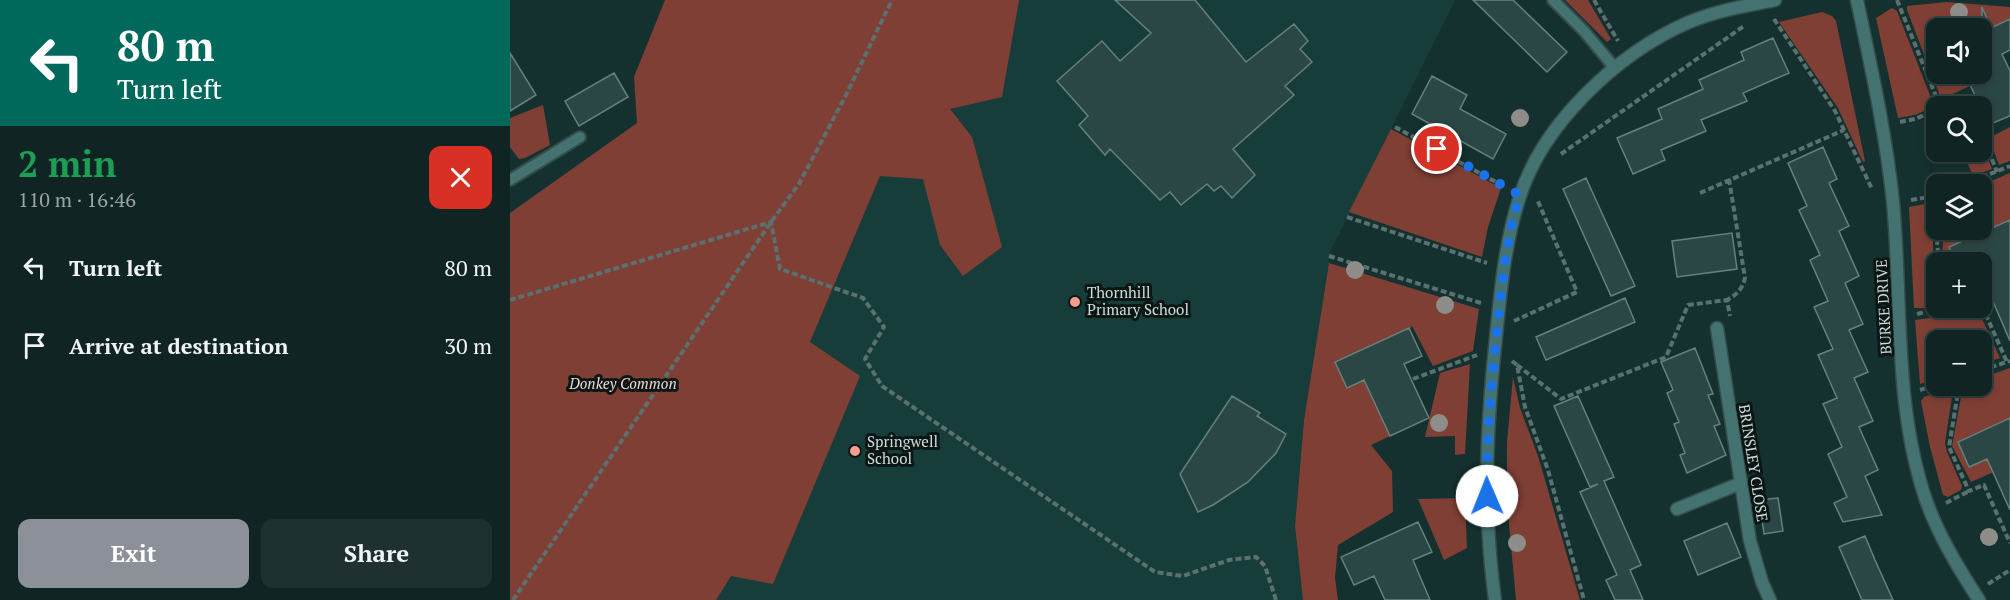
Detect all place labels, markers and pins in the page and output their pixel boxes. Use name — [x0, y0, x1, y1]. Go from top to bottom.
pin — [1411, 123, 1462, 174]
place label: Thornhill Primary School — [1087, 282, 1189, 319]
marker: Thornhill Primary School — [1068, 295, 1082, 309]
place label: Springwell School — [867, 431, 938, 468]
marker: Springwell School — [848, 444, 862, 458]

